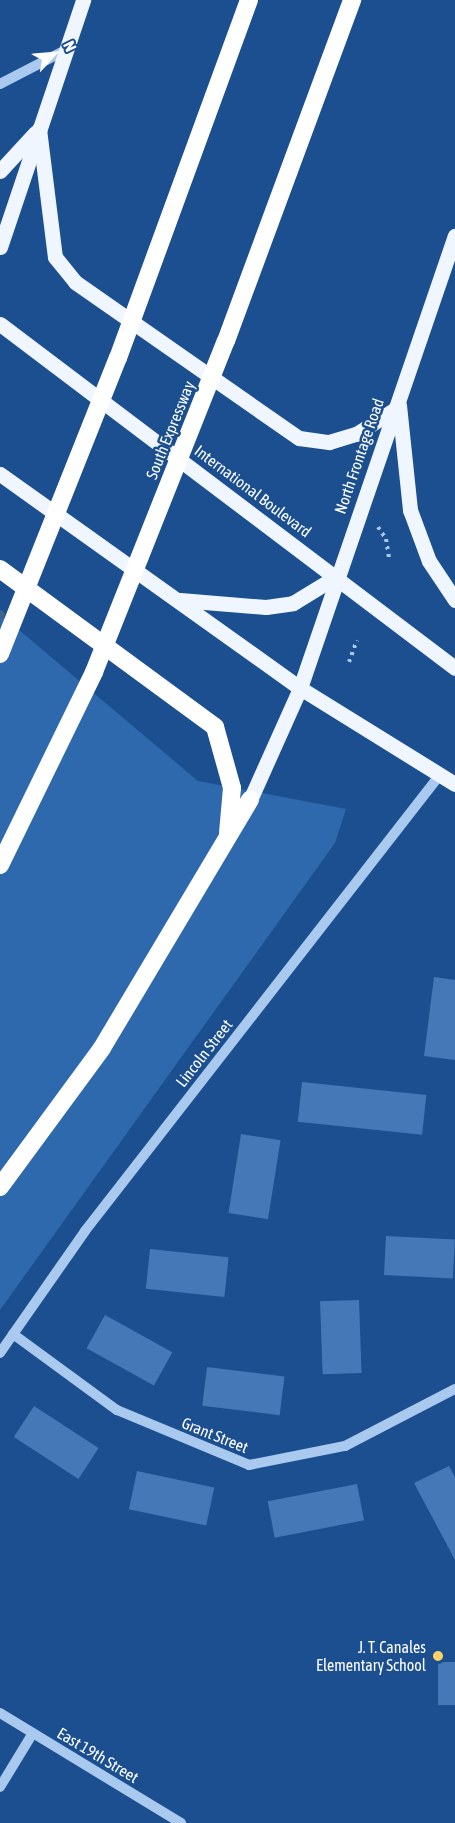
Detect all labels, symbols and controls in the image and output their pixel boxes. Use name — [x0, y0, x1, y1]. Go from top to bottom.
north arrow — [24, 24, 84, 84]
text: N — [60, 38, 80, 54]
street label: South Expressway — [142, 378, 198, 482]
street label: North Frontage Road — [330, 396, 388, 516]
street label: International Boulevard — [191, 441, 315, 541]
street label: Lincoln Street — [172, 1015, 236, 1091]
street label: Grant Street — [179, 1413, 251, 1457]
place label: J. T. Canales Elementary School — [316, 1637, 426, 1675]
marker: J. T. Canales Elementary School — [431, 1649, 445, 1663]
street label: East 19th Street — [54, 1723, 142, 1787]

